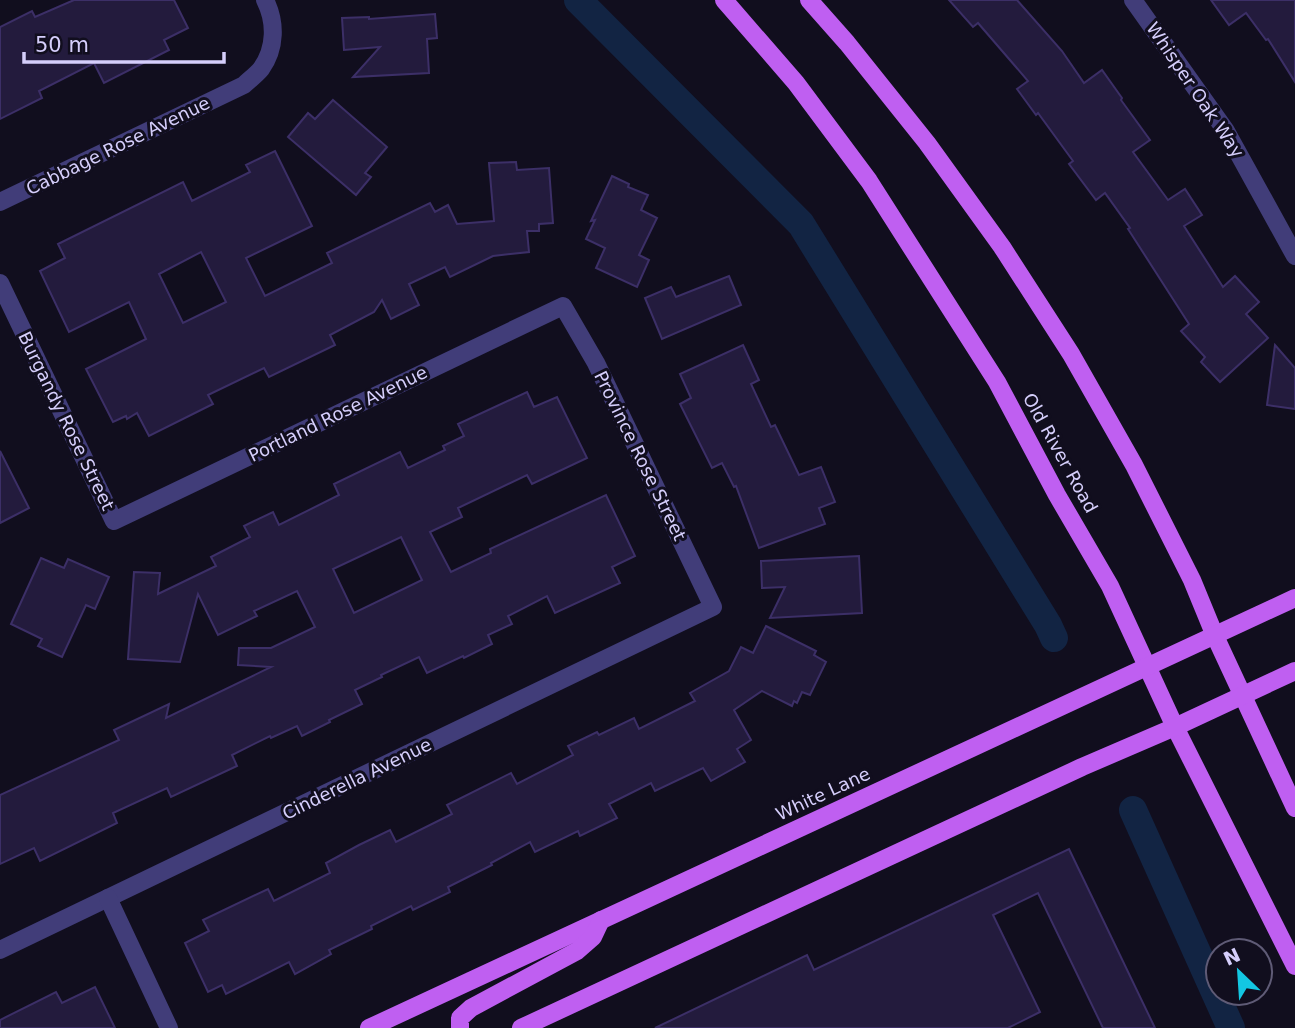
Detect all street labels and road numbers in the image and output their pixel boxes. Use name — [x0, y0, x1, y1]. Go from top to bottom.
street label: Whisper Oak Way — [1142, 18, 1249, 162]
street label: Cabbage Rose Avenue — [23, 92, 213, 199]
street label: Burgandy Rose Street — [14, 328, 119, 514]
street label: Portland Rose Avenue — [245, 361, 430, 466]
street label: Province Rose Street — [590, 368, 691, 544]
street label: Old River Road — [1019, 389, 1102, 516]
street label: Cinderella Avenue — [279, 733, 435, 824]
street label: White Lane — [772, 763, 873, 825]

